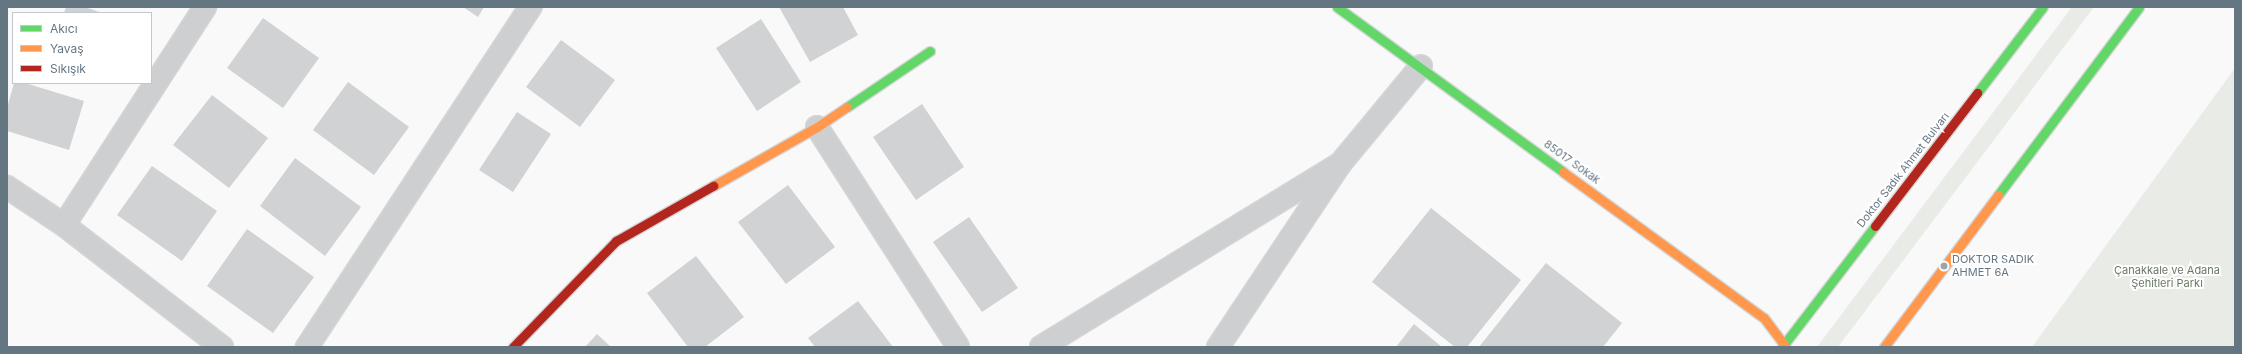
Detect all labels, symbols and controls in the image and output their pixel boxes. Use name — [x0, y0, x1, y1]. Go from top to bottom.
legend — [12, 12, 152, 84]
text: Akıcı — [50, 21, 78, 36]
text: Yavaş — [50, 41, 84, 56]
text: Sıkışık — [50, 61, 86, 76]
street label: Doktor Sadık Ahmet Bulvarı — [1854, 110, 1952, 230]
street label: 85017 Sokak — [1541, 137, 1603, 187]
place label: DOKTOR SADIK AHMET 6A — [1952, 253, 2034, 279]
marker: DOKTOR SADIK AHMET 6A — [1939, 261, 1949, 271]
park label: Çanakkale ve Adana Şehitleri Parkı — [2114, 264, 2220, 290]

